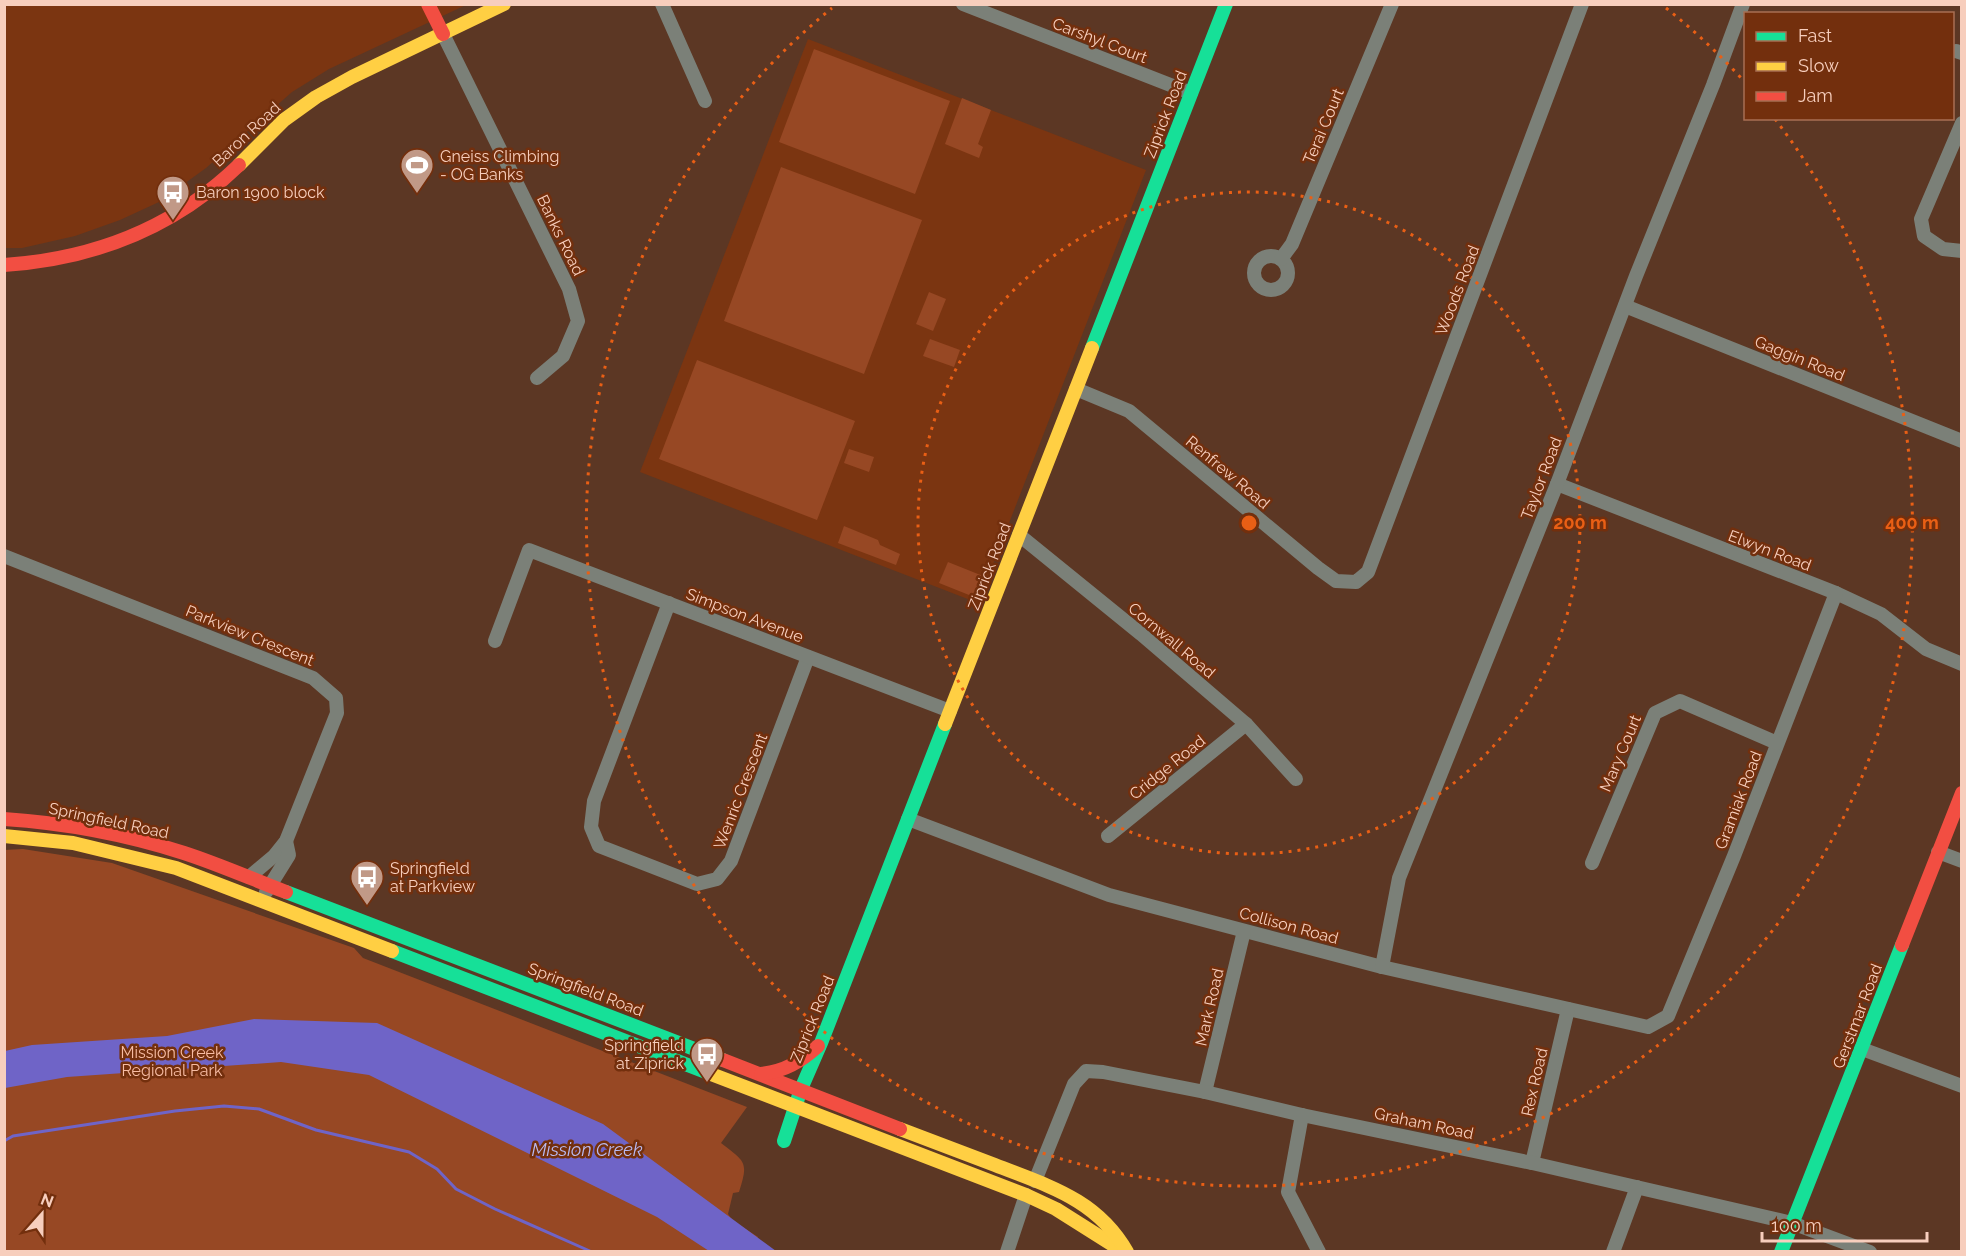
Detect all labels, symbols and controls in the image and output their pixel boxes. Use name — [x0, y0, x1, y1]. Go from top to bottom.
legend — [1744, 12, 1954, 120]
street label: Carshyl Court — [1050, 14, 1150, 67]
text: Fast — [1798, 25, 1832, 46]
text: Slow — [1798, 55, 1839, 76]
street label: Ziprick Road — [1140, 68, 1191, 161]
street label: Terai Court — [1299, 85, 1348, 167]
text: Jam — [1798, 85, 1833, 106]
street label: Baron Road — [208, 98, 284, 171]
sports icon: Gneiss Climbing - OG Banks — [399, 147, 435, 194]
place label: Gneiss Climbing - OG Banks — [440, 147, 559, 184]
bus stop icon: Baron 1900 block — [155, 174, 191, 221]
place label: Baron 1900 block — [196, 183, 325, 202]
street label: Banks Road — [533, 192, 588, 279]
street label: Woods Road — [1432, 242, 1483, 338]
street label: Gaggin Road — [1752, 332, 1848, 385]
street label: Renfrew Road — [1182, 432, 1274, 513]
street label: Taylor Road — [1517, 434, 1566, 522]
text: 200 m — [1553, 512, 1607, 533]
text: 400 m — [1885, 512, 1939, 533]
centre of rings — [1239, 513, 1259, 533]
street label: Ziprick Road — [964, 520, 1015, 613]
street label: Elwyn Road — [1726, 526, 1814, 575]
street label: Simpson Avenue — [683, 584, 806, 647]
street label: Cornwall Road — [1124, 599, 1219, 682]
street label: Parkview Crescent — [183, 601, 317, 670]
street label: Mary Court — [1596, 711, 1645, 794]
street label: Wenric Crescent — [710, 730, 772, 852]
street label: Cridge Road — [1126, 731, 1209, 804]
street label: Gramiak Road — [1711, 748, 1766, 852]
street label: Springfield Road — [47, 799, 171, 842]
bus stop icon: Springfield at Parkview — [349, 859, 385, 906]
place label: Springfield at Parkview — [390, 859, 475, 896]
street label: Collison Road — [1237, 903, 1340, 948]
street label: Springfield Road — [525, 959, 646, 1020]
street label: Gerstmar Road — [1829, 961, 1886, 1071]
street label: Mark Road — [1191, 966, 1228, 1048]
street label: Ziprick Road — [786, 973, 839, 1066]
place label: Springfield at Ziprick — [604, 1036, 685, 1073]
bus stop icon: Springfield at Ziprick — [689, 1036, 725, 1083]
park label: Mission Creek Regional Park — [121, 1043, 224, 1080]
street label: Rex Road — [1517, 1046, 1552, 1118]
street label: Graham Road — [1373, 1104, 1475, 1143]
water label: Mission Creek — [531, 1139, 643, 1160]
north arrow — [12, 1184, 72, 1244]
text: N — [38, 1189, 56, 1212]
scale bar — [1762, 1205, 1927, 1243]
text: 100 m — [1771, 1215, 1822, 1236]

